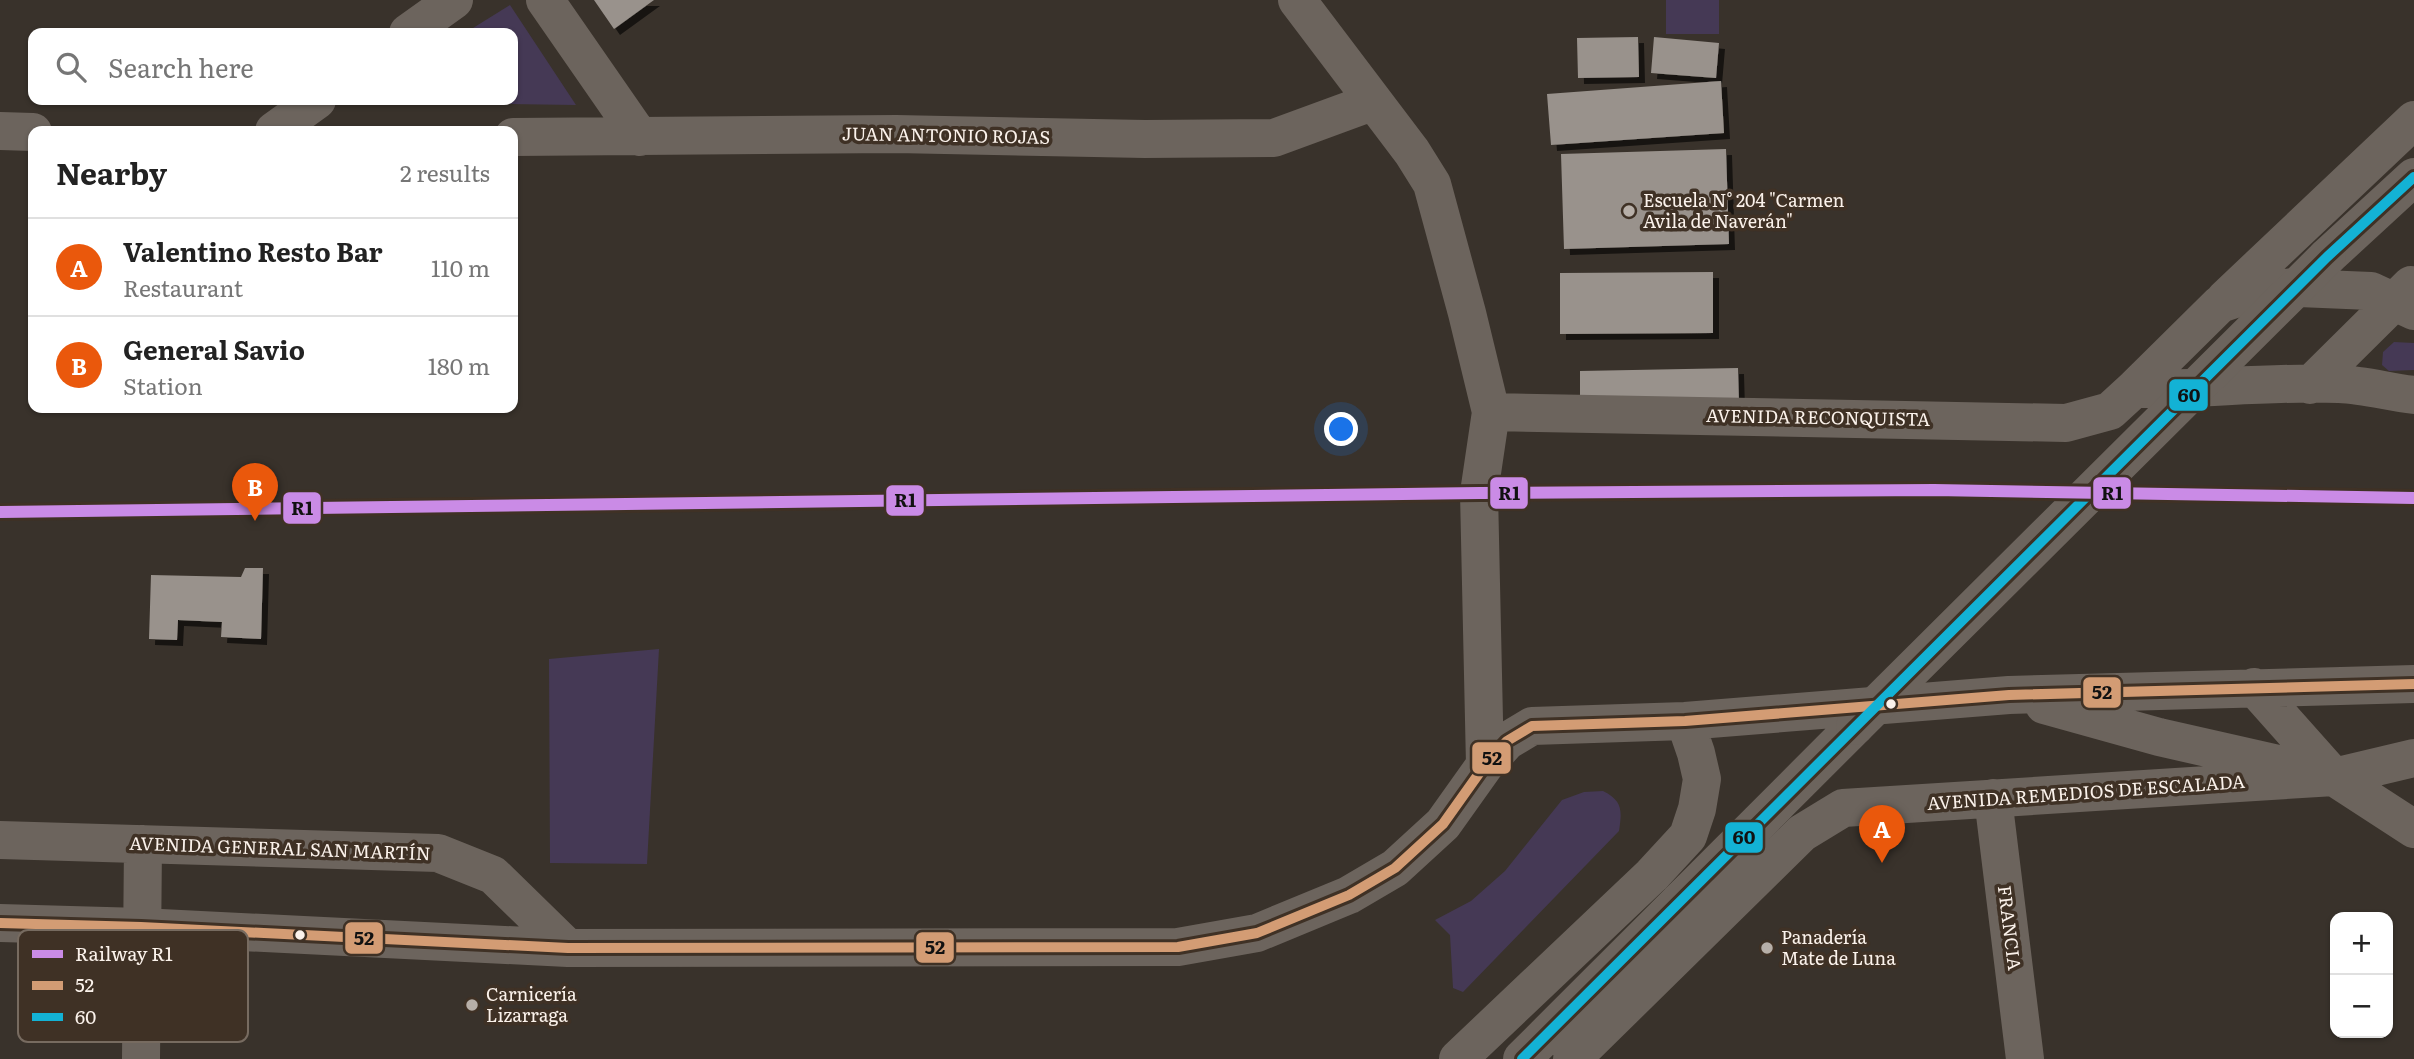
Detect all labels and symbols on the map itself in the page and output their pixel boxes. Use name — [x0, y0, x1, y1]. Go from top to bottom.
street label: JUAN ANTONIO ROJAS — [842, 119, 1050, 150]
place label: Escuela N° 204 "Carmen Avila de Naverán" — [1643, 186, 1845, 234]
marker: Escuela N° 204 "Carmen Avila de Naverán" — [1621, 203, 1637, 219]
line badge: 60 — [2168, 378, 2209, 412]
text: 60 — [2178, 380, 2201, 408]
street label: AVENIDA RECONQUISTA — [1706, 401, 1930, 432]
your location — [1324, 412, 1358, 446]
pin: B — [232, 463, 278, 521]
line badge: R1 — [1489, 476, 1529, 510]
line badge: R1 — [2092, 476, 2132, 510]
text: R1 — [1498, 478, 1520, 506]
text: R1 — [2101, 478, 2123, 506]
line badge: R1 — [885, 484, 925, 517]
text: R1 — [894, 485, 916, 513]
line badge: R1 — [282, 491, 322, 525]
text: R1 — [291, 493, 313, 521]
line badge: 52 — [2082, 676, 2122, 709]
text: 52 — [2092, 677, 2112, 705]
unlabelled marker — [1884, 697, 1898, 711]
line badge: 52 — [1471, 741, 1512, 775]
text: 52 — [1482, 743, 1502, 771]
street label: AVENIDA REMEDIOS DE ESCALADA — [1926, 767, 2246, 816]
pin: A — [1859, 805, 1905, 863]
line badge: 60 — [1724, 821, 1764, 854]
text: 60 — [1733, 822, 1756, 850]
street label: AVENIDA GENERAL SAN MARTÍN — [129, 829, 431, 866]
street label: FRANCIA — [1992, 884, 2029, 972]
line badge: 52 — [344, 921, 384, 955]
text: 52 — [354, 923, 374, 951]
place label: Panadería Mate de Luna — [1781, 923, 1896, 971]
unlabelled marker — [293, 928, 307, 942]
legend — [18, 930, 248, 1042]
line badge: 52 — [915, 931, 955, 964]
text: 52 — [925, 932, 945, 960]
text: Railway R1 — [75, 939, 173, 967]
marker: Panadería Mate de Luna — [1759, 940, 1775, 956]
text: 52 — [75, 970, 94, 998]
place label: Carnicería Lizarraga — [486, 980, 577, 1028]
marker: Carnicería Lizarraga — [464, 997, 480, 1013]
text: 60 — [75, 1002, 96, 1030]

